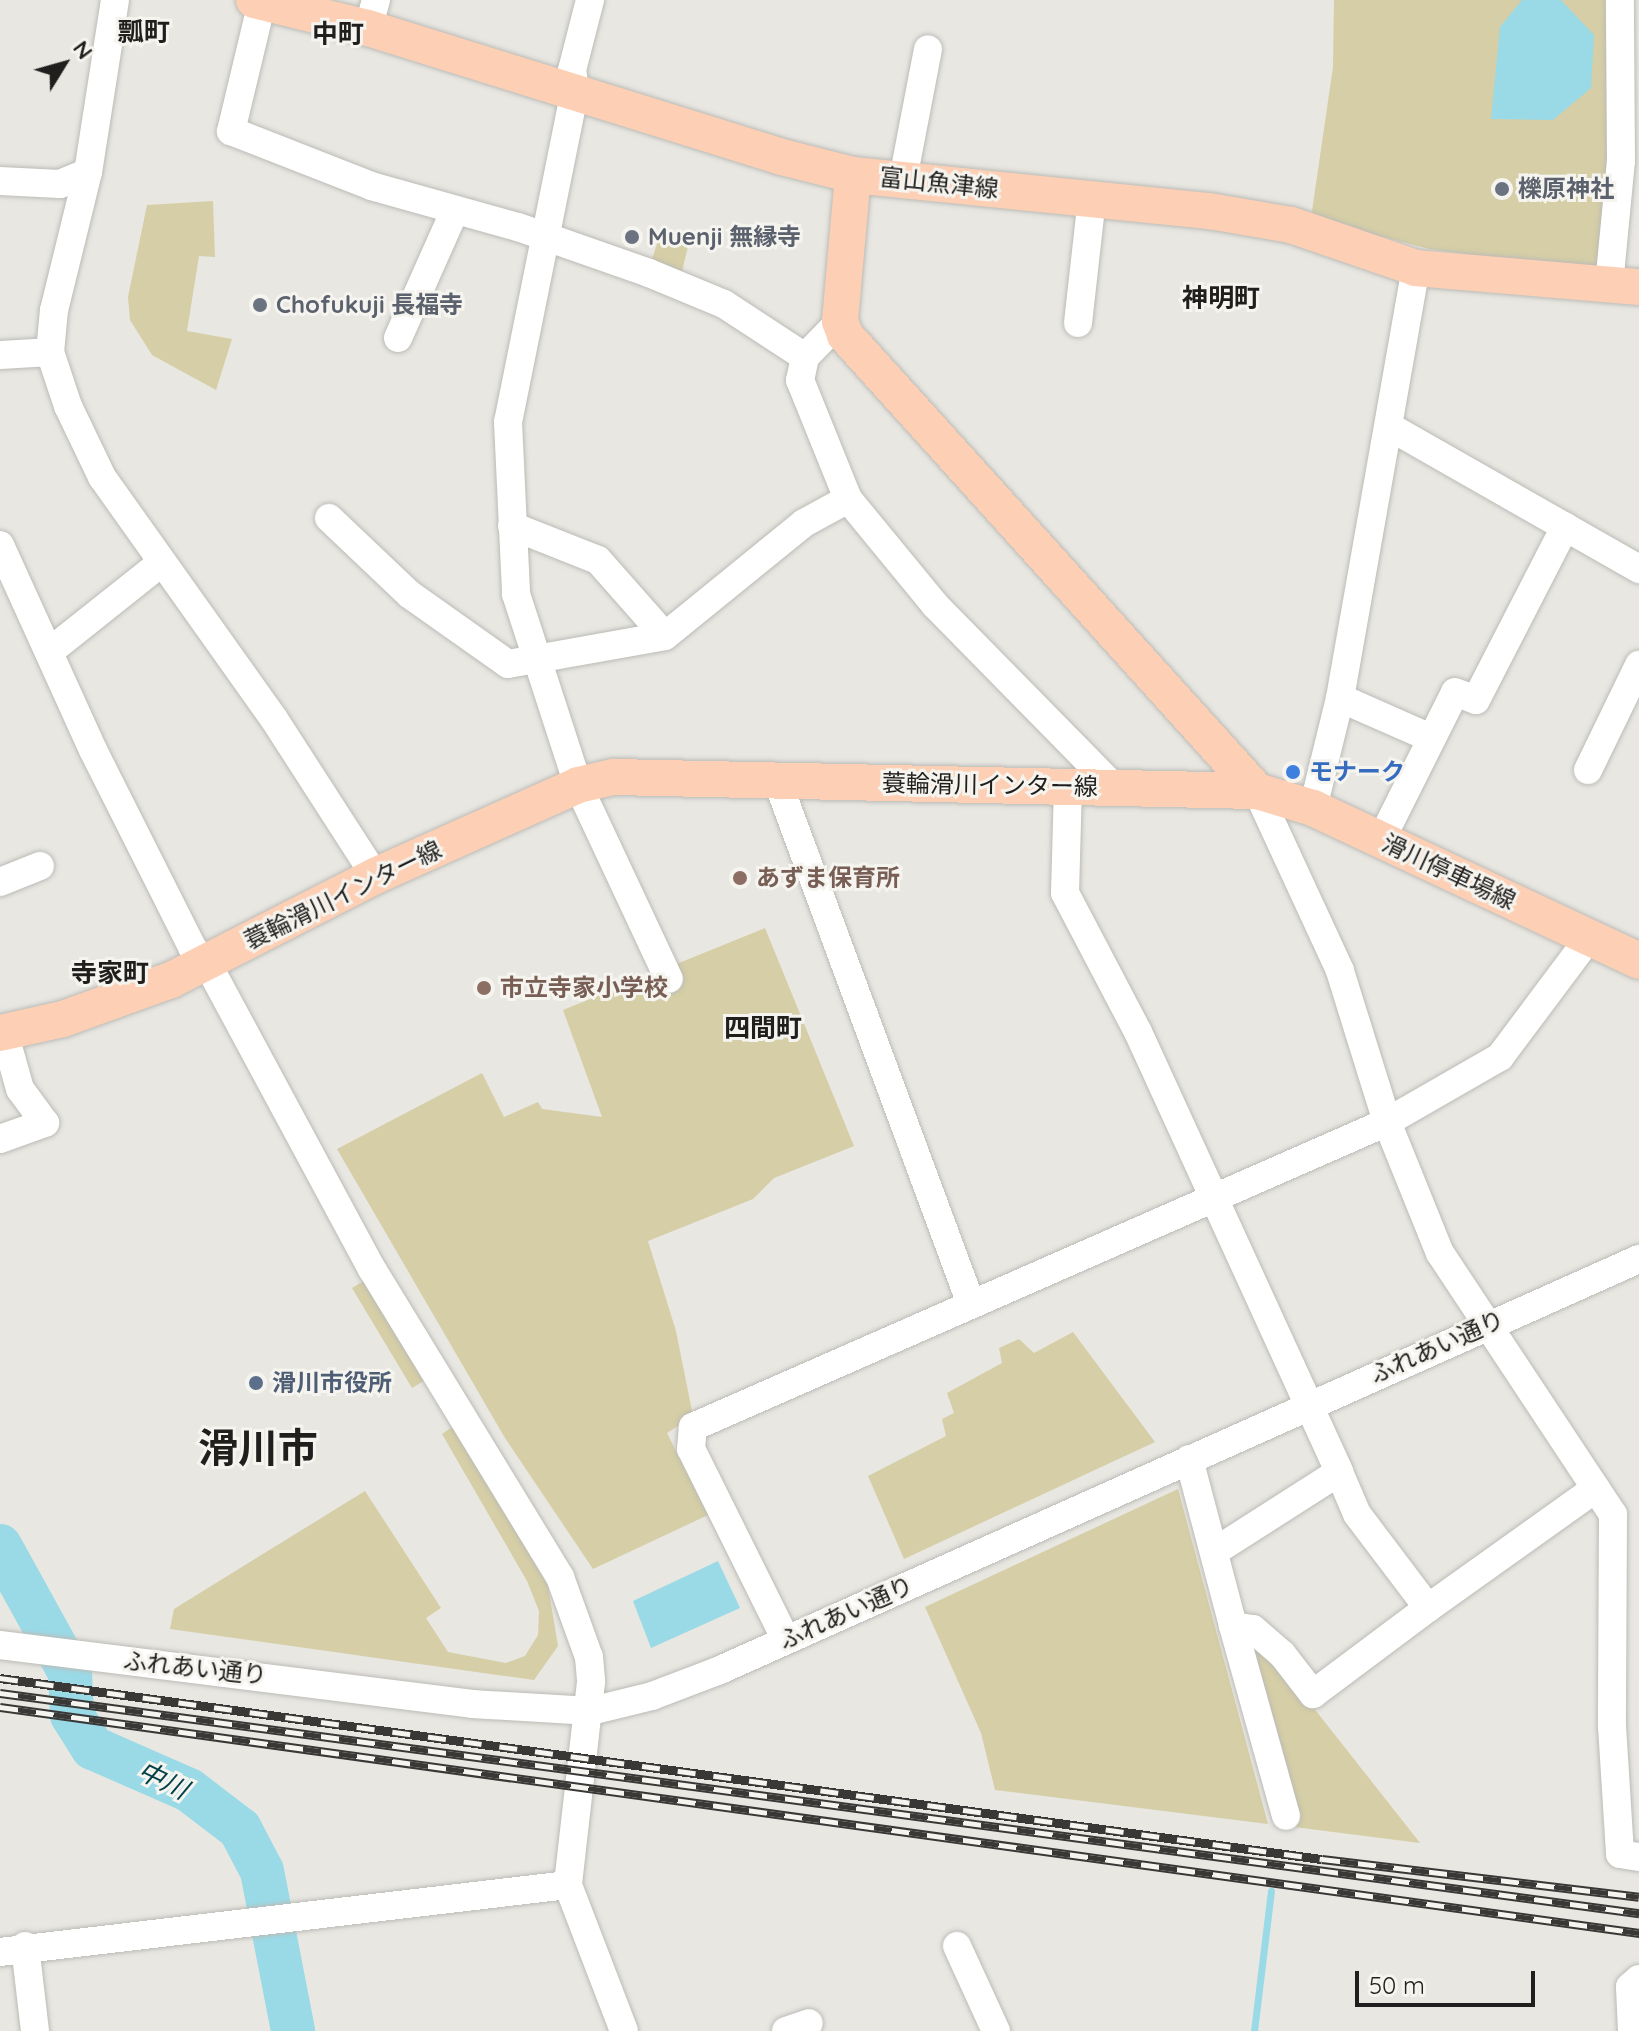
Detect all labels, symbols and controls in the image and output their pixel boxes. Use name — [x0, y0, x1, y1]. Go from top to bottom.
district label: 瓢町 — [118, 16, 170, 48]
district label: 中町 — [312, 18, 364, 50]
north arrow — [24, 24, 104, 104]
text: N — [67, 35, 99, 64]
street label: 富山魚津線 — [878, 162, 1000, 204]
place label: 櫟原神社 — [1518, 175, 1614, 203]
marker: 櫟原神社 — [1493, 180, 1511, 198]
place label: Muenji 無縁寺 — [648, 223, 801, 251]
marker: Muenji 無縁寺 — [623, 228, 641, 246]
district label: 神明町 — [1182, 282, 1260, 314]
place label: Chofukuji 長福寺 — [276, 291, 463, 319]
marker: Chofukuji 長福寺 — [251, 296, 269, 314]
place label: モナーク — [1309, 758, 1405, 786]
marker: モナーク — [1284, 763, 1302, 781]
street label: 蓑輪滑川インター線 — [882, 769, 1098, 801]
street label: 滑川停車場線 — [1378, 829, 1520, 915]
street label: 蓑輪滑川インター線 — [240, 835, 446, 955]
place label: あずま保育所 — [756, 864, 900, 892]
marker: あずま保育所 — [731, 869, 749, 887]
district label: 寺家町 — [71, 957, 149, 989]
place label: 市立寺家小学校 — [500, 974, 668, 1002]
marker: 市立寺家小学校 — [475, 979, 493, 997]
district label: 四間町 — [724, 1012, 802, 1044]
street label: ふれあい通り — [1365, 1305, 1509, 1389]
place label: 滑川市役所 — [272, 1369, 392, 1397]
marker: 滑川市役所 — [247, 1374, 265, 1392]
district label: 滑川市 — [198, 1423, 318, 1471]
street label: ふれあい通り — [774, 1571, 918, 1655]
street label: ふれあい通り — [122, 1646, 268, 1690]
water label: 中川 — [133, 1755, 193, 1805]
scale bar — [1359, 1955, 1539, 2005]
text: 50 m — [1369, 1970, 1425, 2000]

